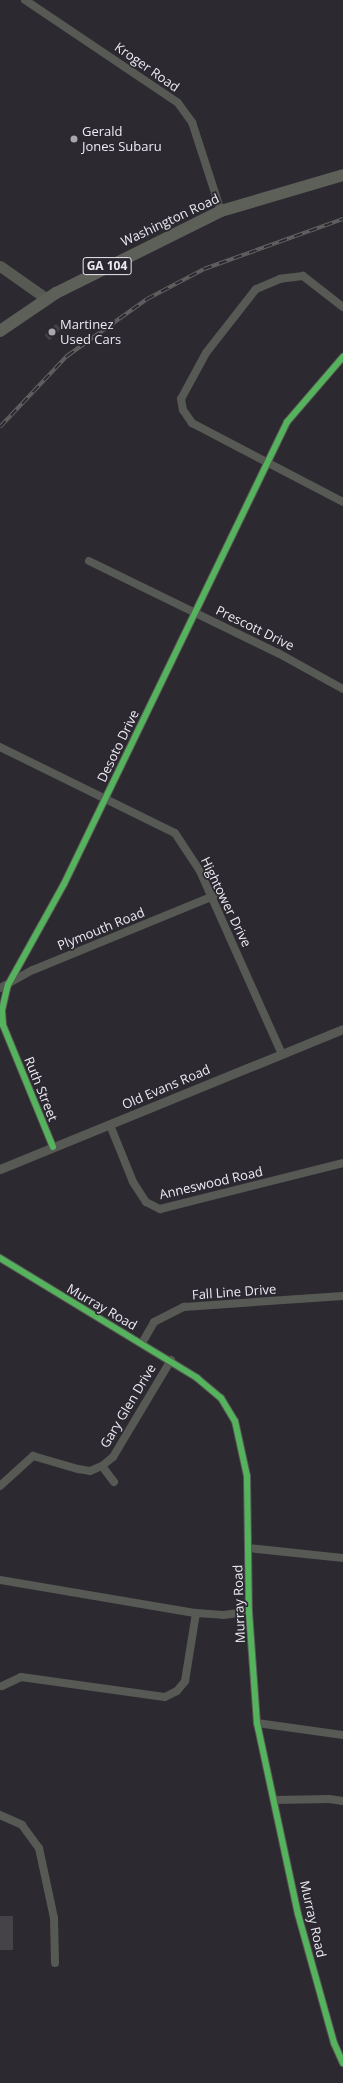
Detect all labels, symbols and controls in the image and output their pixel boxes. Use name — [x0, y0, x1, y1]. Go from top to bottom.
street label: Kroger Road — [112, 39, 182, 95]
place label: Gerald Jones Subaru — [82, 124, 162, 155]
marker: Gerald Jones Subaru — [69, 134, 79, 144]
street label: Washington Road — [118, 190, 222, 250]
road number: GA 104 — [82, 256, 132, 276]
place label: Martinez Used Cars — [60, 317, 121, 348]
marker: Martinez Used Cars — [47, 327, 57, 337]
street label: Prescott Drive — [213, 602, 297, 654]
street label: Desoto Drive — [94, 707, 142, 785]
street label: Hightower Drive — [197, 854, 255, 950]
street label: Plymouth Road — [55, 904, 147, 954]
street label: Ruth Street — [21, 1054, 61, 1124]
street label: Old Evans Road — [120, 1061, 212, 1113]
street label: Anneswood Road — [158, 1164, 264, 1202]
street label: Murray Road — [64, 1281, 140, 1333]
street label: Fall Line Drive — [191, 1281, 277, 1303]
street label: Gary Glen Drive — [97, 1361, 159, 1451]
street label: Murray Road — [230, 1565, 248, 1643]
street label: Murray Road — [297, 1879, 329, 1959]

